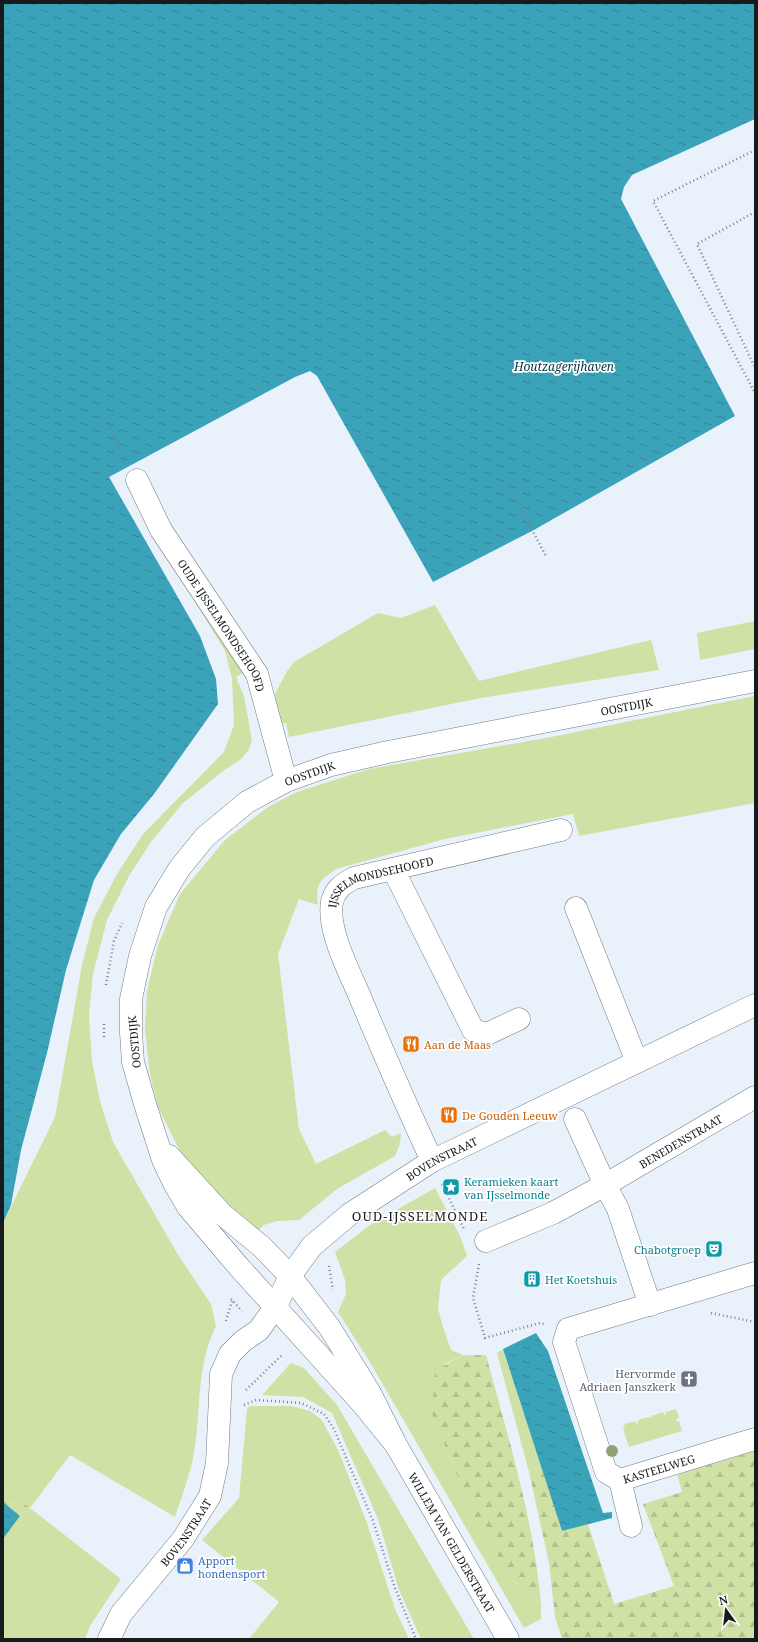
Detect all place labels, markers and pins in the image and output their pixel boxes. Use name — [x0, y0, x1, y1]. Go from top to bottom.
restaurant icon: Aan de Maas — [401, 1034, 421, 1054]
place label: Aan de Maas — [424, 1037, 491, 1052]
restaurant icon: De Gouden Leeuw — [439, 1105, 459, 1125]
place label: De Gouden Leeuw — [462, 1108, 558, 1123]
place label: Keramieken kaart van IJsselmonde — [464, 1174, 558, 1202]
place icon: Keramieken kaart van IJsselmonde — [441, 1177, 461, 1197]
theatre icon: Chabotgroep — [704, 1239, 724, 1259]
place label: Chabotgroep — [634, 1242, 701, 1257]
building icon: Het Koetshuis — [522, 1269, 542, 1289]
place label: Het Koetshuis — [545, 1272, 617, 1287]
place label: Hervormde Adriaen Janszkerk — [579, 1366, 677, 1394]
church icon: Hervormde Adriaen Janszkerk — [679, 1369, 699, 1389]
place label: Apport hondensport — [198, 1553, 265, 1581]
shop icon: Apport hondensport — [175, 1556, 195, 1576]

